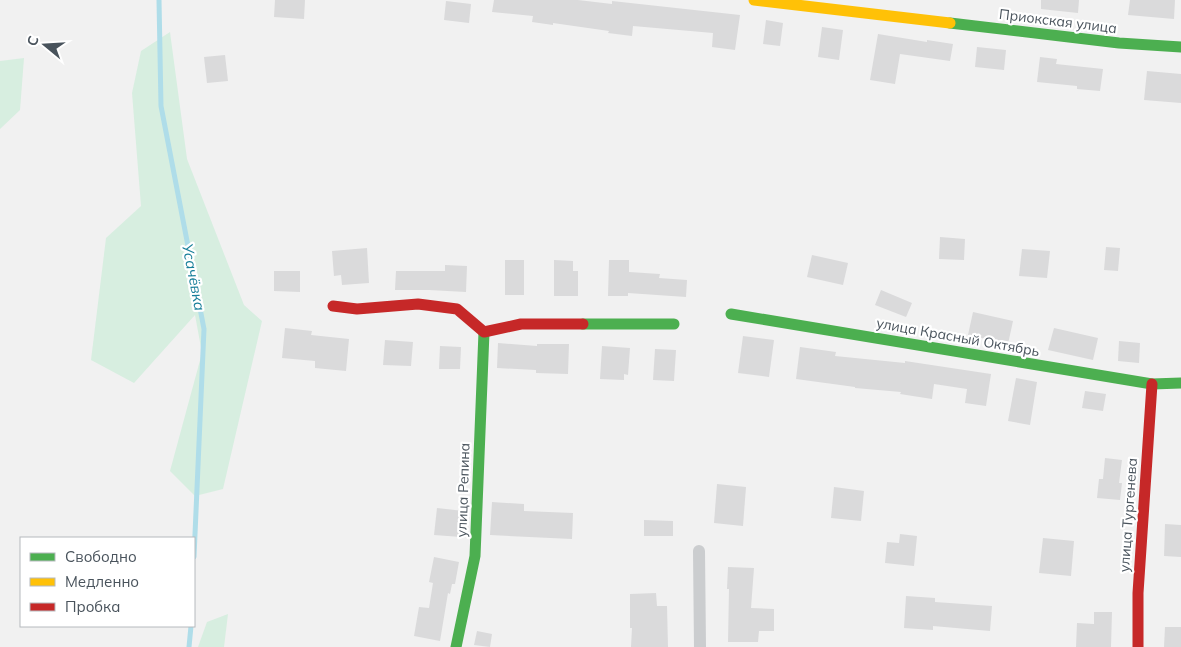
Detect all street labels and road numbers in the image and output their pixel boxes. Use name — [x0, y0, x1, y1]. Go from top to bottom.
street label: Приокская улица — [998, 5, 1118, 37]
street label: улица Красный Октябрь — [875, 314, 1041, 360]
street label: улица Репина — [452, 442, 474, 538]
street label: улица Тургенева — [1115, 457, 1141, 573]

